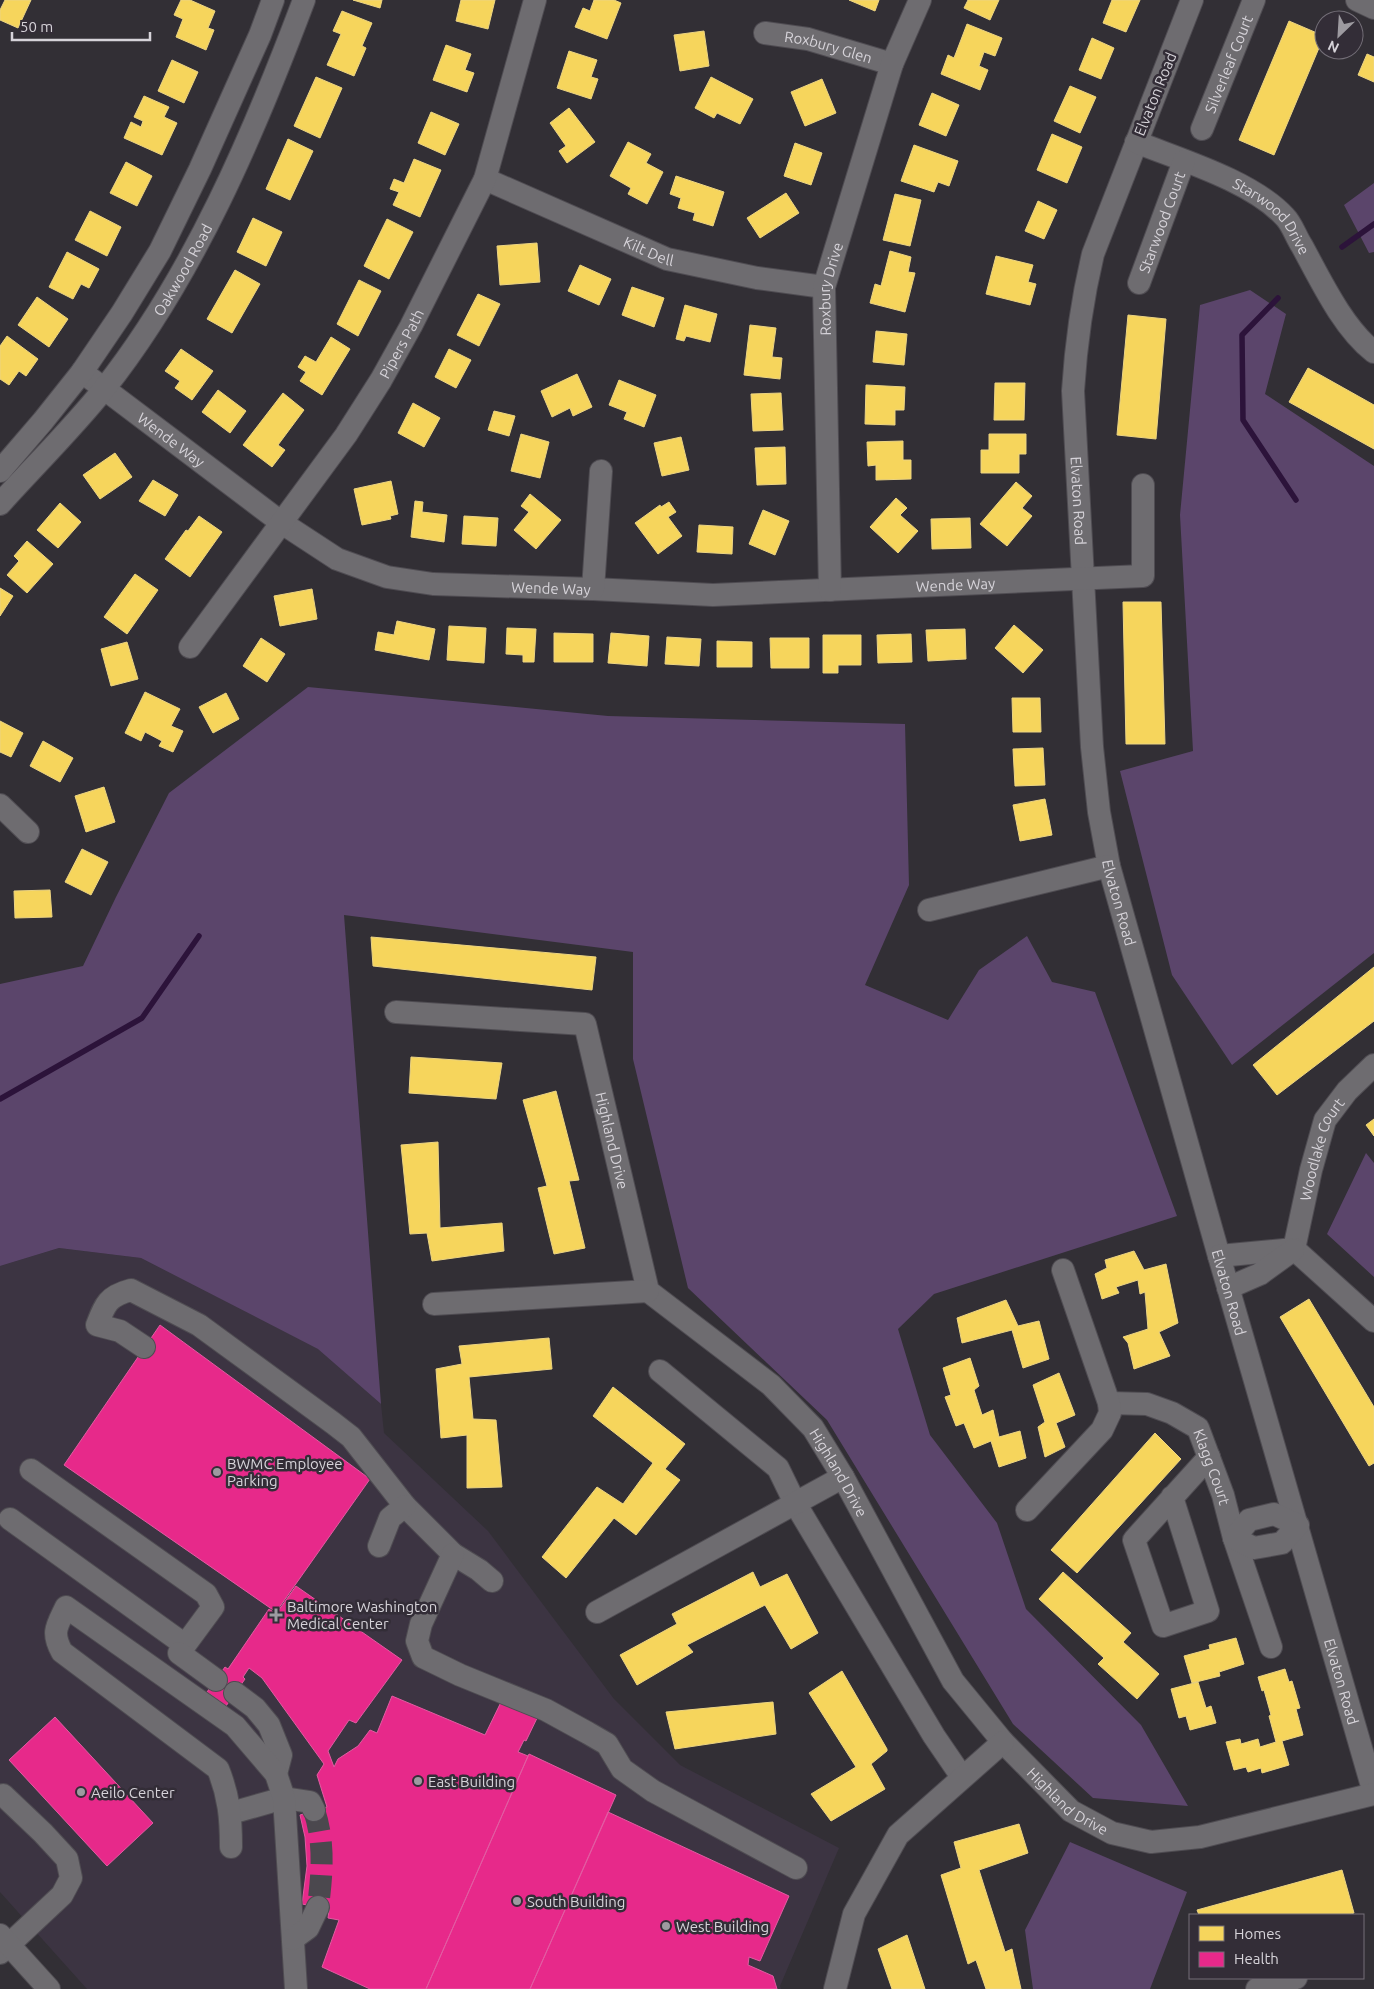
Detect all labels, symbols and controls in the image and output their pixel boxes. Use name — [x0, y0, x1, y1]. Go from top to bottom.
scale bar — [12, 10, 150, 42]
north arrow — [1314, 10, 1364, 60]
street label: Silverleaf Court — [1201, 13, 1256, 115]
text: 50 m — [20, 18, 53, 35]
street label: Roxbury Glen — [783, 27, 874, 66]
text: N — [1325, 37, 1342, 56]
street label: Elvaton Road — [1131, 50, 1179, 138]
street label: Starwood Court — [1135, 169, 1188, 275]
street label: Starwood Drive — [1230, 174, 1313, 257]
street label: Oakwood Road — [149, 221, 215, 319]
street label: Kilt Dell — [621, 233, 675, 269]
street label: Roxbury Drive — [815, 240, 846, 336]
street label: Pipers Path — [375, 306, 427, 381]
street label: Wende Way — [135, 409, 208, 470]
street label: Elvaton Road — [1068, 456, 1090, 545]
street label: Wende Way — [915, 574, 996, 595]
street label: Wende Way — [511, 578, 591, 597]
street label: Elvaton Road — [1099, 858, 1140, 948]
street label: Highland Drive — [593, 1090, 632, 1191]
street label: Woodlake Court — [1296, 1094, 1347, 1202]
street label: Elvaton Road — [1209, 1247, 1250, 1337]
street label: Highland Drive — [807, 1425, 871, 1519]
street label: Klagg Court — [1191, 1426, 1234, 1507]
place label: BWMC Employee Parking — [227, 1455, 343, 1489]
marker: BWMC Employee Parking — [211, 1466, 223, 1478]
place label: Baltimore Washington Medical Center — [287, 1598, 437, 1632]
marker: Baltimore Washington Medical Center — [269, 1608, 283, 1622]
street label: Elvaton Road — [1321, 1636, 1362, 1726]
street label: Highland Drive — [1024, 1764, 1111, 1838]
place label: East Building — [428, 1773, 515, 1790]
marker: East Building — [412, 1775, 424, 1787]
place label: Aeilo Center — [91, 1784, 175, 1801]
marker: Aeilo Center — [75, 1786, 87, 1798]
place label: South Building — [527, 1893, 625, 1910]
marker: South Building — [511, 1895, 523, 1907]
legend — [1189, 1914, 1364, 1979]
place label: West Building — [676, 1918, 769, 1935]
marker: West Building — [660, 1920, 672, 1932]
text: Homes — [1234, 1925, 1281, 1942]
text: Health — [1234, 1950, 1279, 1967]

